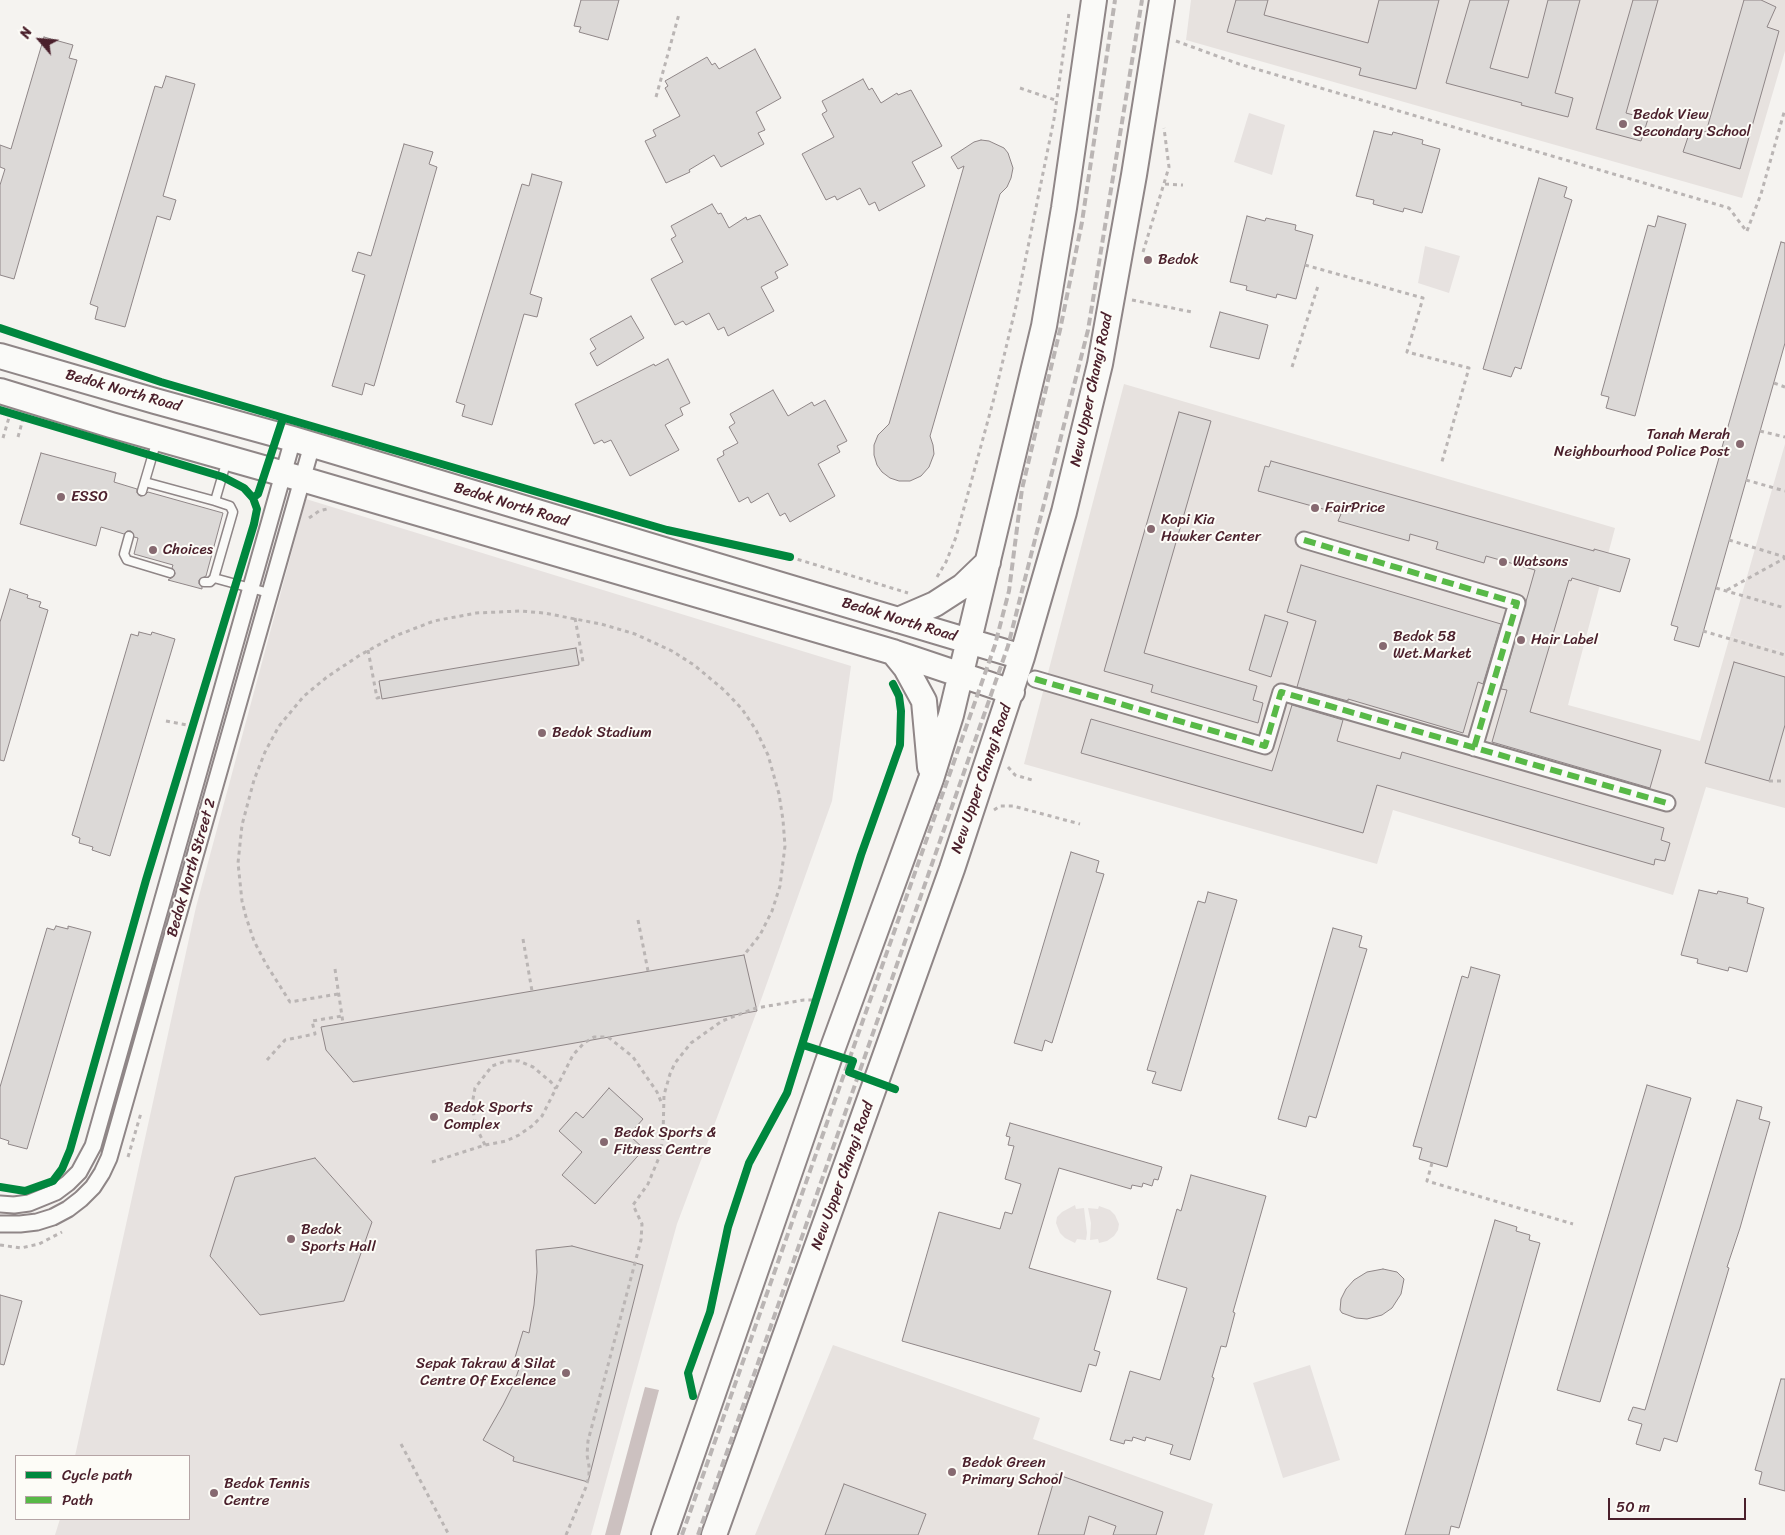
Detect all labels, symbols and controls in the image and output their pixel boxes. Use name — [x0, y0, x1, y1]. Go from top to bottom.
north arrow — [15, 15, 65, 65]
text: N — [13, 23, 40, 43]
place label: Bedok View Secondary School — [1633, 106, 1751, 141]
marker: Bedok View Secondary School — [1617, 118, 1629, 130]
place label: Bedok — [1158, 251, 1199, 269]
marker: Bedok — [1142, 254, 1154, 266]
street label: New Upper Changi Road — [1067, 312, 1117, 468]
street label: Bedok North Road — [63, 366, 183, 416]
place label: Tanah Merah Neighbourhood Police Post — [1554, 426, 1730, 461]
marker: Tanah Merah Neighbourhood Police Post — [1734, 438, 1746, 450]
street label: Bedok North Road — [451, 479, 571, 531]
place label: ESSO — [71, 488, 108, 506]
marker: ESSO — [55, 491, 67, 503]
place label: FairPrice — [1325, 499, 1385, 517]
marker: FairPrice — [1309, 502, 1321, 514]
place label: Kopi Kia Hawker Center — [1161, 511, 1261, 546]
marker: Kopi Kia Hawker Center — [1145, 523, 1157, 535]
place label: Choices — [163, 541, 213, 559]
marker: Choices — [147, 544, 159, 556]
place label: Watsons — [1513, 553, 1568, 571]
marker: Watsons — [1497, 556, 1509, 568]
street label: Bedok North Road — [839, 594, 959, 646]
place label: Bedok 58 Wet.Market — [1393, 628, 1472, 663]
place label: Hair Label — [1531, 631, 1598, 649]
marker: Hair Label — [1515, 634, 1527, 646]
marker: Bedok 58 Wet.Market — [1377, 640, 1389, 652]
street label: New Upper Changi Road — [948, 702, 1016, 856]
place label: Bedok Stadium — [552, 724, 652, 742]
marker: Bedok Stadium — [536, 727, 548, 739]
street label: Bedok North Street 2 — [164, 797, 220, 939]
place label: Bedok Sports Complex — [444, 1099, 533, 1134]
street label: New Upper Changi Road — [808, 1099, 878, 1253]
marker: Bedok Sports Complex — [428, 1111, 440, 1123]
place label: Bedok Sports & Fitness Centre — [614, 1124, 716, 1159]
marker: Bedok Sports & Fitness Centre — [598, 1136, 610, 1148]
place label: Bedok Sports Hall — [301, 1221, 376, 1256]
marker: Bedok Sports Hall — [285, 1233, 297, 1245]
place label: Sepak Takraw & Silat Centre Of Excelence — [416, 1355, 556, 1390]
marker: Sepak Takraw & Silat Centre Of Excelence — [560, 1367, 572, 1379]
place label: Bedok Green Primary School — [962, 1454, 1063, 1489]
legend — [15, 1455, 190, 1520]
text: Cycle path — [62, 1462, 132, 1488]
marker: Bedok Green Primary School — [946, 1466, 958, 1478]
place label: Bedok Tennis Centre — [224, 1475, 310, 1510]
text: Path — [62, 1487, 93, 1513]
marker: Bedok Tennis Centre — [208, 1487, 220, 1499]
scale bar — [1610, 1488, 1748, 1520]
text: 50 m — [1616, 1494, 1650, 1520]

